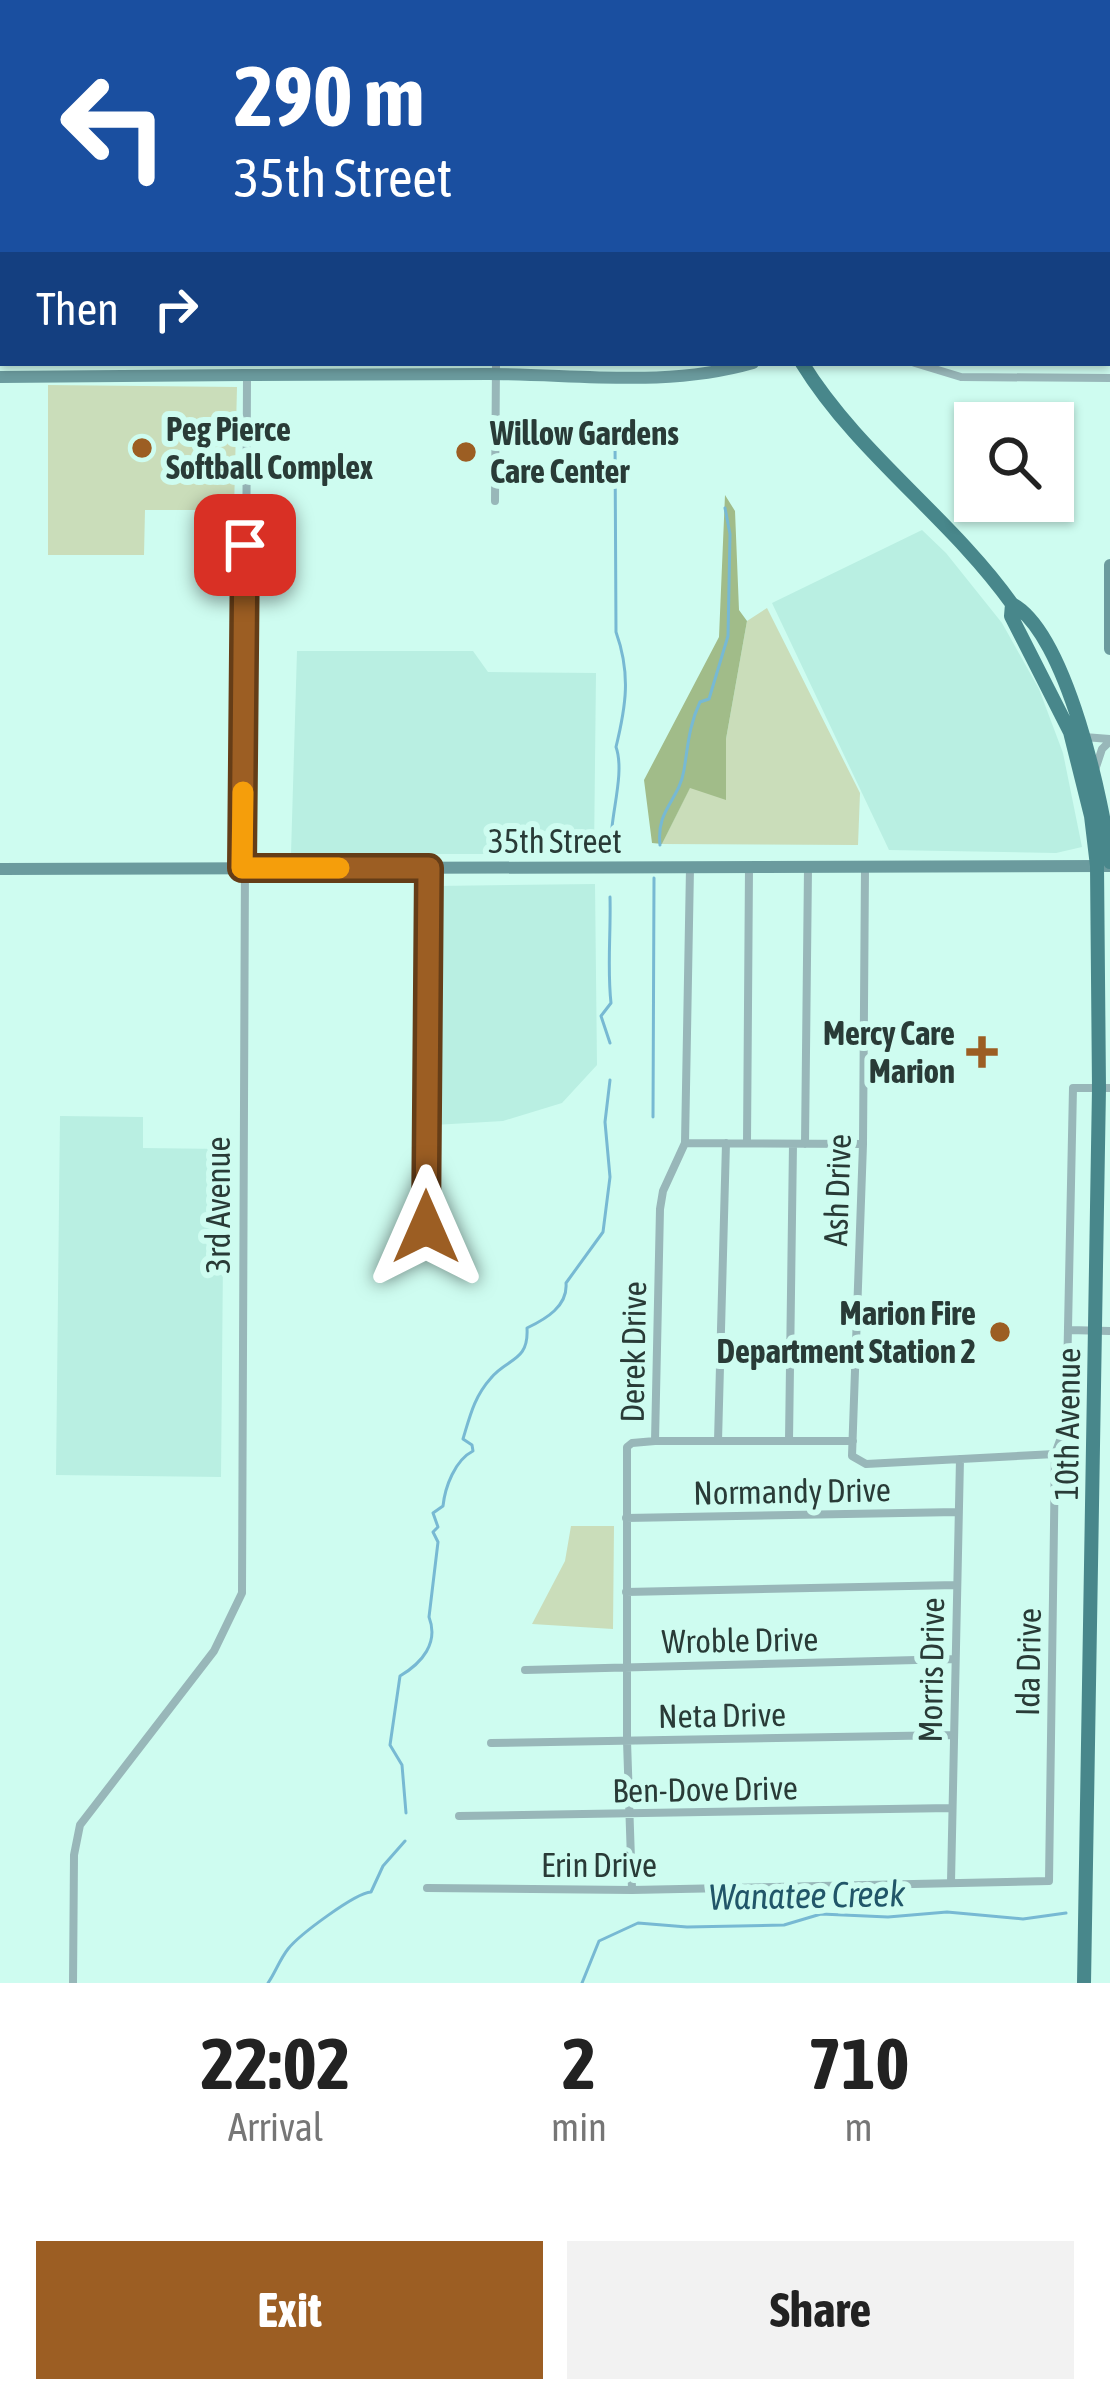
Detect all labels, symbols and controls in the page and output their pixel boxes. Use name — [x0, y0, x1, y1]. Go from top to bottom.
icon: left — [36, 48, 192, 204]
text: 290 m — [234, 48, 424, 144]
text: 35th Street — [234, 147, 452, 208]
icon: right — [143, 276, 209, 342]
text: Then — [36, 283, 119, 335]
map controls — [954, 402, 1074, 522]
button: search — [954, 402, 1074, 522]
place label: Peg Pierce Softball Complex — [166, 410, 373, 486]
place label: Willow Gardens Care Center — [489, 414, 679, 490]
marker: Peg Pierce Softball Complex — [129, 435, 155, 461]
marker: Willow Gardens Care Center — [453, 439, 479, 465]
pin — [194, 494, 296, 596]
icon: arrive — [212, 512, 278, 578]
street label: 35th Street — [488, 822, 622, 860]
place label: Mercy Care Marion — [823, 1014, 955, 1090]
marker: Mercy Care Marion — [966, 1036, 998, 1068]
street label: Ash Drive — [816, 1133, 858, 1247]
street label: 3rd Avenue — [199, 1137, 237, 1273]
position arrow — [363, 1164, 489, 1290]
street label: Derek Drive — [613, 1281, 653, 1423]
place label: Marion Fire Department Station 2 — [717, 1294, 976, 1370]
marker: Marion Fire Department Station 2 — [987, 1319, 1013, 1345]
street label: 10th Avenue — [1047, 1347, 1087, 1501]
street label: Normandy Drive — [693, 1470, 891, 1512]
street label: Morris Drive — [911, 1597, 951, 1743]
street label: Ida Drive — [1008, 1608, 1048, 1716]
street label: Wroble Drive — [661, 1620, 819, 1660]
street label: Neta Drive — [658, 1695, 786, 1735]
street label: Ben-Dove Drive — [612, 1768, 798, 1810]
street label: Erin Drive — [541, 1846, 657, 1884]
water label: Wanatee Creek — [708, 1872, 907, 1918]
text: 22:02 — [201, 2022, 350, 2104]
text: 2 — [562, 2022, 596, 2104]
text: 710 — [808, 2022, 909, 2104]
text: Arrival — [228, 2105, 323, 2149]
text: min — [551, 2105, 607, 2149]
text: m — [844, 2105, 873, 2149]
button: Exit — [36, 2241, 543, 2379]
button: Share — [567, 2241, 1074, 2379]

